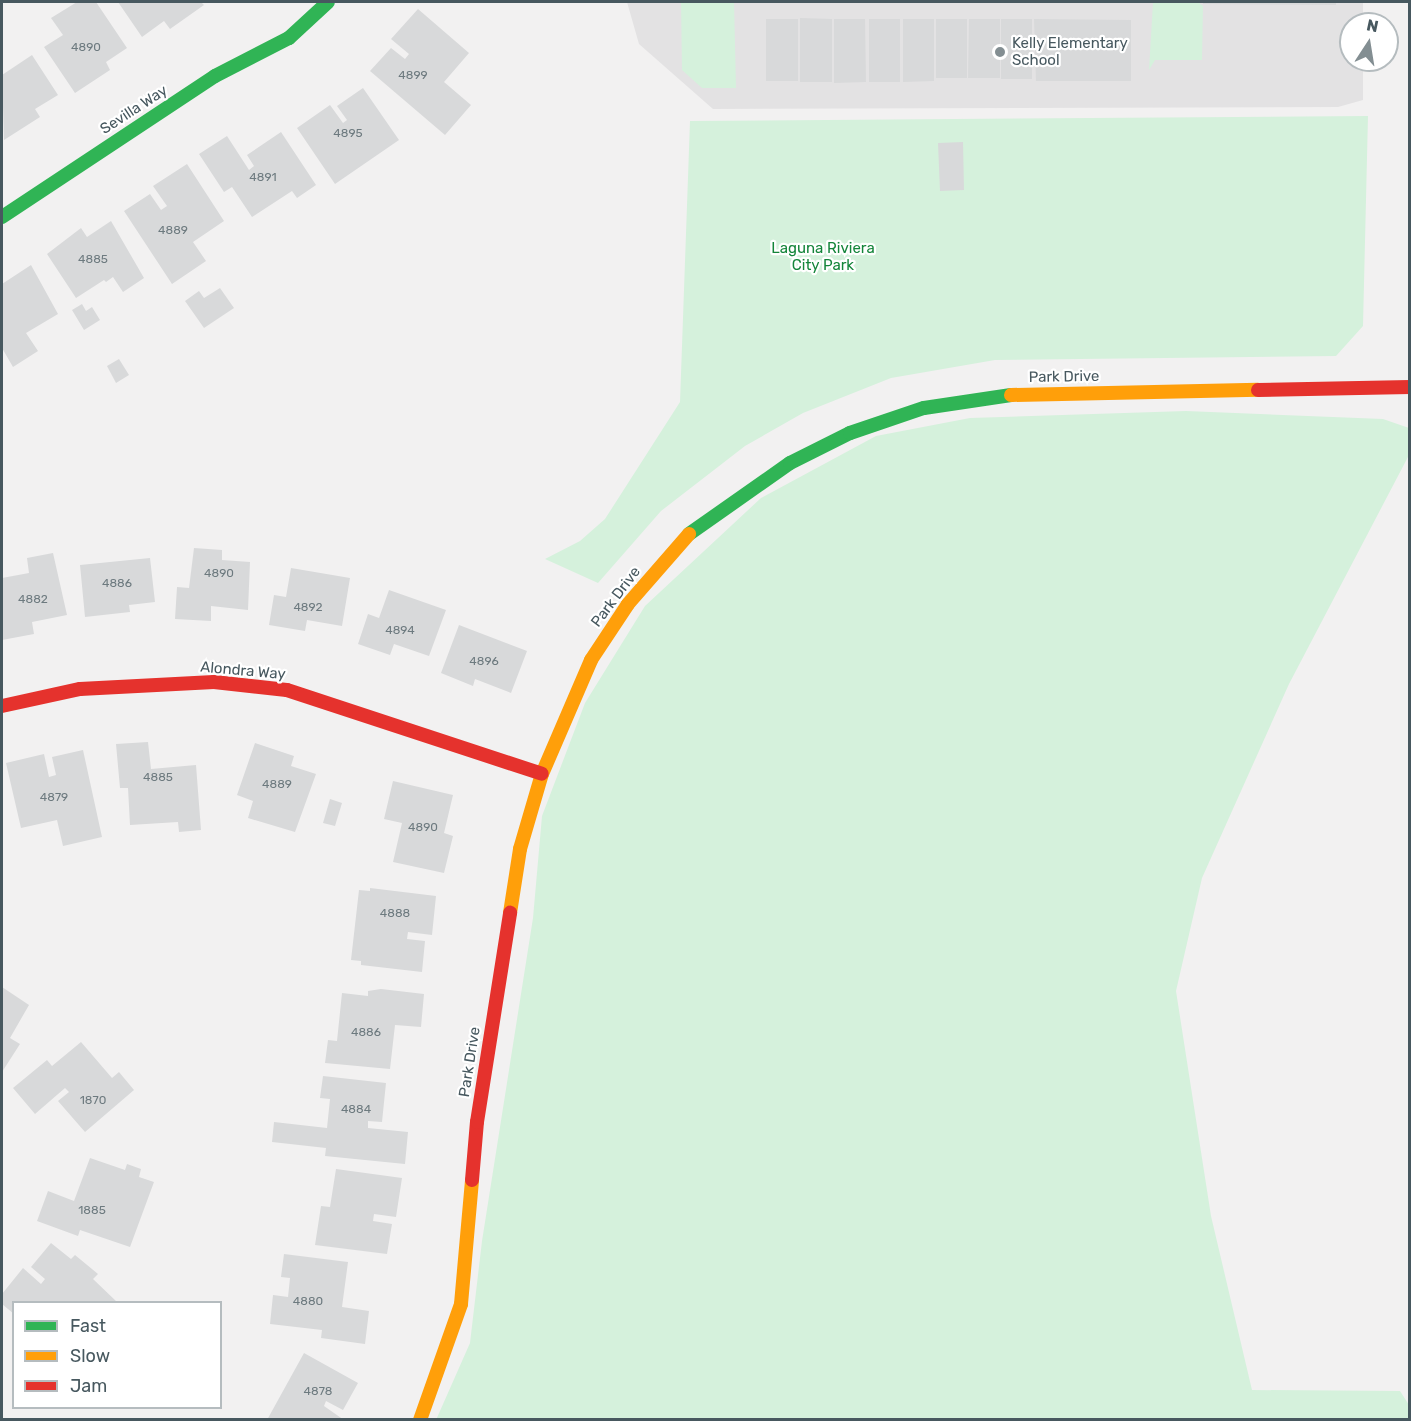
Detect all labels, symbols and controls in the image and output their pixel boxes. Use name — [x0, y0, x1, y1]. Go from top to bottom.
north arrow — [1339, 12, 1399, 72]
text: N — [1365, 15, 1380, 36]
place label: Kelly Elementary School — [1012, 34, 1128, 69]
house number: 4890 — [71, 41, 101, 55]
marker: Kelly Elementary School — [993, 45, 1007, 59]
house number: 4899 — [398, 69, 428, 83]
street label: Sevilla Way — [97, 82, 171, 138]
house number: 4895 — [333, 127, 363, 141]
house number: 4891 — [249, 171, 277, 185]
house number: 4889 — [158, 224, 188, 238]
park label: Laguna Riviera City Park — [771, 239, 875, 274]
house number: 4885 — [78, 253, 108, 267]
street label: Park Drive — [1028, 367, 1100, 387]
street label: Park Drive — [587, 563, 645, 631]
house number: 4890 — [204, 567, 234, 581]
house number: 4886 — [102, 577, 132, 591]
house number: 4882 — [18, 593, 48, 607]
house number: 4892 — [293, 601, 323, 615]
house number: 4894 — [385, 624, 415, 638]
house number: 4896 — [469, 655, 499, 669]
street label: Alondra Way — [199, 658, 287, 684]
house number: 4885 — [143, 771, 173, 785]
house number: 4889 — [262, 778, 292, 792]
house number: 4879 — [40, 791, 68, 805]
house number: 4890 — [408, 821, 438, 835]
house number: 4888 — [380, 907, 410, 921]
house number: 4886 — [351, 1026, 381, 1040]
street label: Park Drive — [456, 1026, 484, 1098]
house number: 1870 — [80, 1094, 106, 1108]
house number: 4884 — [341, 1103, 371, 1117]
house number: 1885 — [78, 1204, 106, 1218]
house number: 4880 — [293, 1295, 323, 1309]
legend — [12, 1301, 222, 1409]
text: Fast — [70, 1315, 106, 1337]
text: Slow — [70, 1345, 110, 1367]
text: Jam — [70, 1375, 107, 1397]
house number: 4878 — [304, 1385, 332, 1399]

